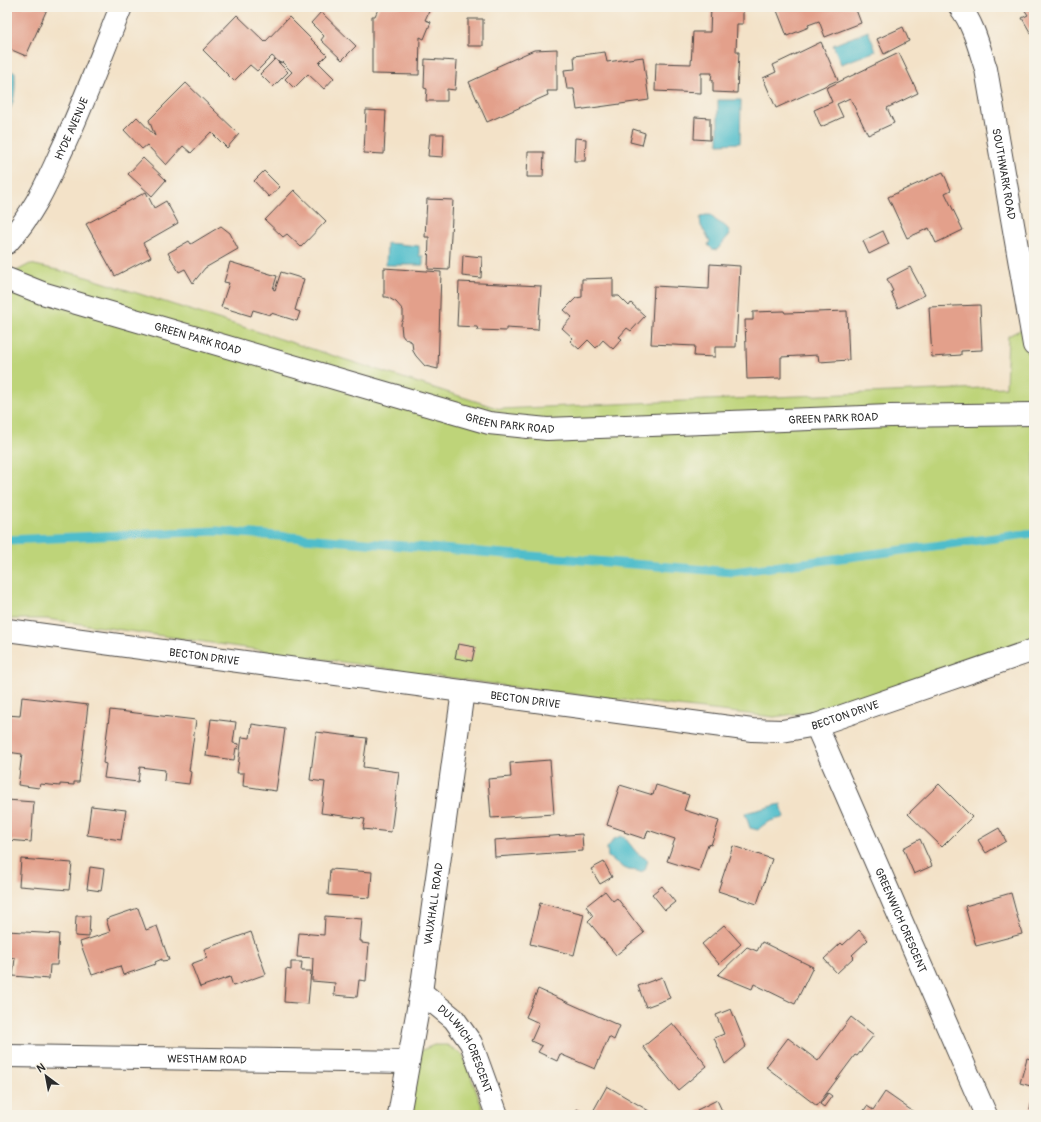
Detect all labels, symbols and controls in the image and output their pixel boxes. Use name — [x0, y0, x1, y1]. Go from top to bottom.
street label: HYDE AVENUE — [52, 95, 91, 162]
street label: SOUTHWARK ROAD — [990, 127, 1019, 221]
street label: GREEN PARK ROAD — [153, 320, 243, 357]
street label: GREEN PARK ROAD — [464, 410, 555, 436]
street label: GREEN PARK ROAD — [788, 410, 879, 426]
street label: BECTON DRIVE — [168, 645, 240, 668]
street label: BECTON DRIVE — [490, 688, 561, 711]
street label: BECTON DRIVE — [811, 697, 881, 732]
street label: VAUXHALL ROAD — [421, 862, 445, 946]
street label: GREENWICH CRESCENT — [873, 866, 930, 975]
street label: DULWICH CRESCENT — [435, 1002, 495, 1094]
street label: WESTHAM ROAD — [167, 1052, 247, 1066]
north arrow — [26, 1056, 66, 1096]
text: N — [34, 1060, 48, 1075]

